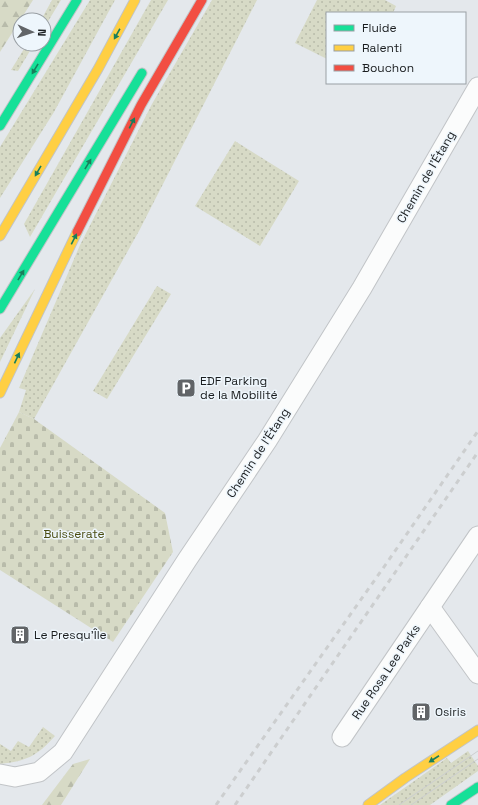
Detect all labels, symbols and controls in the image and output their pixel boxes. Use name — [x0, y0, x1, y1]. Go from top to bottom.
north arrow — [12, 12, 52, 52]
legend — [326, 12, 466, 84]
text: Fluide — [362, 20, 397, 36]
text: N — [35, 28, 49, 37]
one-way arrow — [113, 28, 120, 40]
text: Ralenti — [362, 40, 402, 56]
text: Bouchon — [362, 60, 414, 76]
one-way arrow — [31, 63, 38, 75]
one-way arrow — [129, 117, 135, 129]
street label: Chemin de l'Étang — [393, 128, 459, 226]
one-way arrow — [84, 158, 91, 170]
one-way arrow — [34, 165, 41, 177]
one-way arrow — [71, 233, 77, 245]
one-way arrow — [17, 269, 24, 281]
one-way arrow — [14, 352, 20, 364]
place label: EDF Parking de la Mobilité — [200, 373, 278, 403]
parking icon: EDF Parking de la Mobilité — [175, 377, 197, 399]
street label: Chemin de l'Étang — [223, 405, 293, 501]
park label: Buisserate — [43, 526, 105, 542]
street label: Rue Rosa Lee Parks — [348, 621, 424, 723]
building icon: Le Presqu'Île — [9, 624, 31, 646]
place label: Le Presqu'Île — [34, 627, 107, 643]
building icon: Osiris — [410, 701, 432, 723]
place label: Osiris — [435, 704, 466, 720]
one-way arrow — [429, 755, 439, 763]

